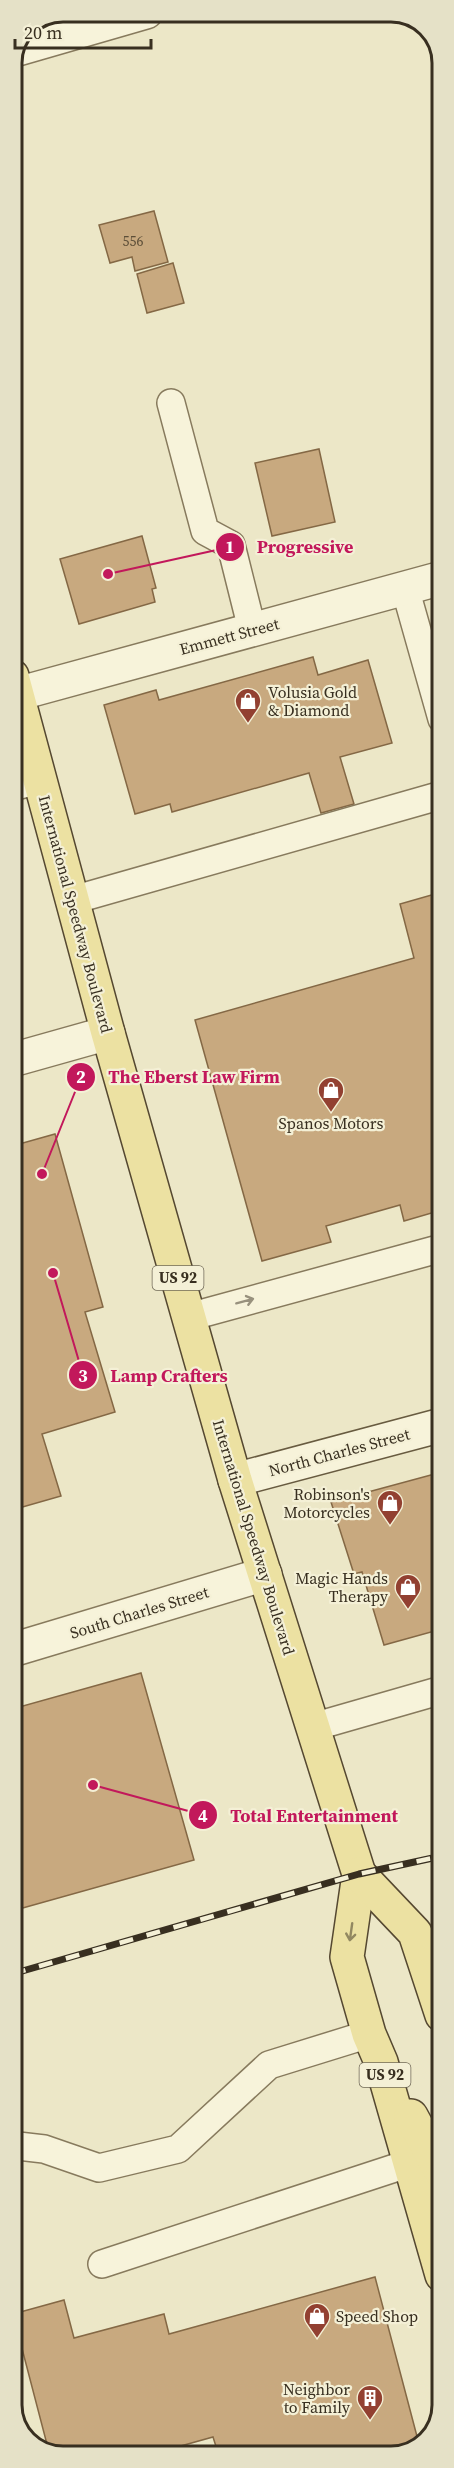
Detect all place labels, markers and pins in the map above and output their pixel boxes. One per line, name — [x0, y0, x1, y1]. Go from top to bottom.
callout: Progressive — [215, 529, 365, 565]
place label: Volusia Gold & Diamond — [268, 681, 357, 721]
shop icon: Volusia Gold & Diamond — [233, 686, 263, 724]
callout: The Eberst Law Firm — [66, 1059, 292, 1095]
shop icon: Spanos Motors — [316, 1075, 346, 1113]
place label: Spanos Motors — [279, 1112, 383, 1134]
callout: Lamp Crafters — [68, 1357, 240, 1393]
place label: Robinson's Motorcycles — [283, 1483, 370, 1523]
shop icon: Robinson's Motorcycles — [375, 1488, 405, 1526]
place label: Magic Hands Therapy — [295, 1567, 389, 1607]
shop icon: Magic Hands Therapy — [393, 1572, 423, 1610]
callout: Total Entertainment — [188, 1797, 409, 1833]
shop icon: Speed Shop — [302, 2301, 332, 2339]
place label: Speed Shop — [336, 2305, 418, 2327]
place label: Neighbor to Family — [283, 2378, 351, 2418]
building icon: Neighbor to Family — [355, 2383, 385, 2421]

